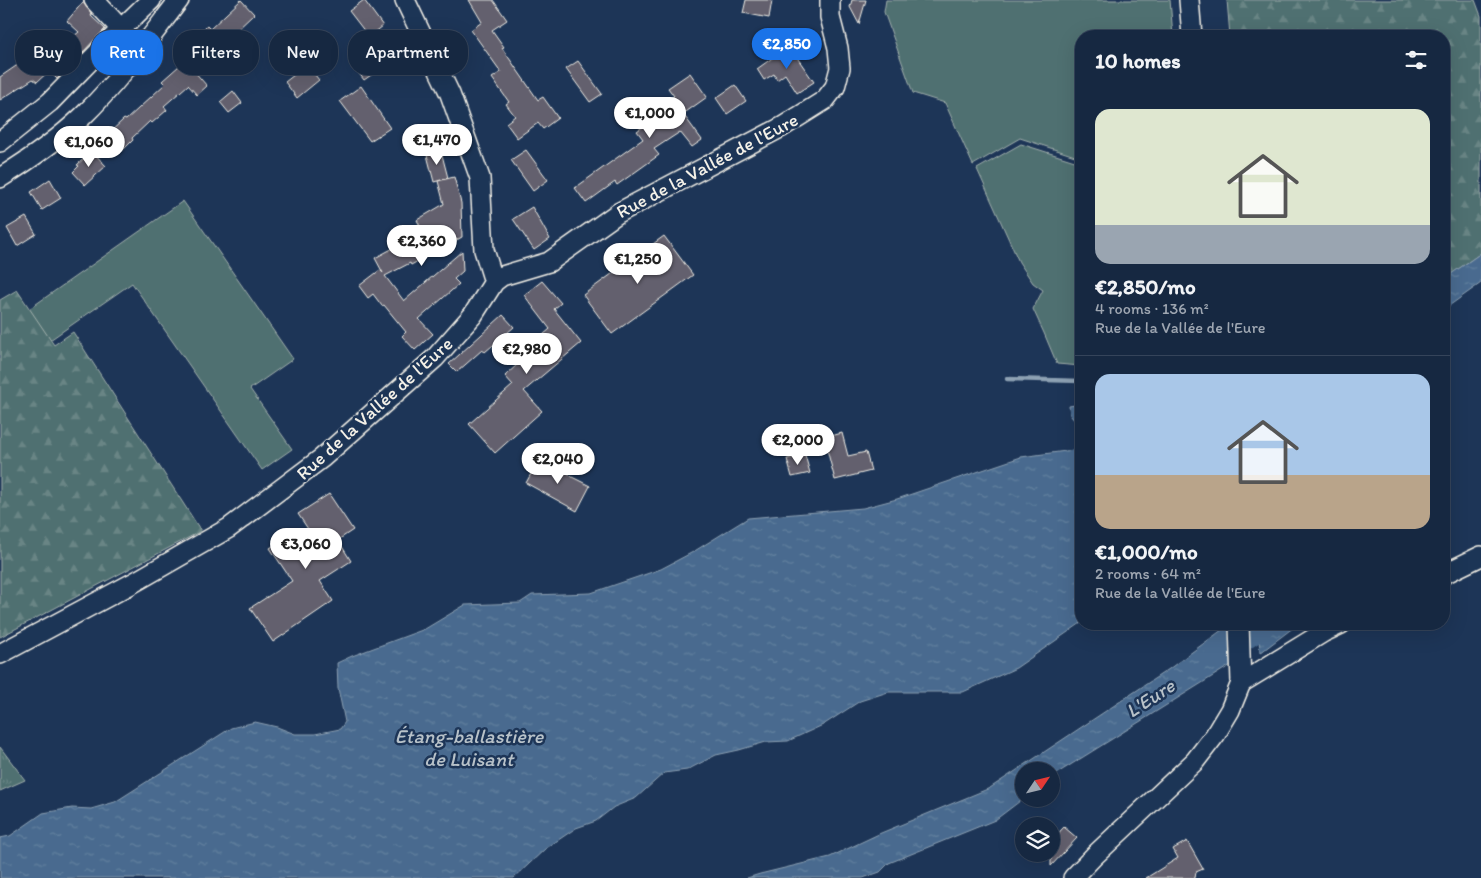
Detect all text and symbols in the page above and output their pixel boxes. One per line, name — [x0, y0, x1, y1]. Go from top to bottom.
pin: €2,850 — [746, 28, 828, 70]
chip: Buy — [15, 30, 81, 75]
chip: Rent — [91, 30, 163, 75]
chip: Filters — [173, 30, 259, 75]
chip: New — [269, 30, 338, 75]
chip: Apartment — [348, 30, 468, 75]
text: €2,850 — [763, 34, 811, 53]
icon: filters — [1402, 46, 1430, 74]
text: 10 homes — [1095, 48, 1181, 73]
pin: €1,000 — [609, 96, 691, 139]
text: €1,000 — [625, 103, 675, 122]
street label: Rue de la Vallée de l'Eure — [612, 108, 802, 223]
pin: €1,470 — [396, 124, 478, 166]
pin: €1,060 — [48, 126, 130, 168]
text: €1,470 — [413, 130, 461, 149]
text: €1,060 — [65, 132, 113, 151]
icon: home — [1218, 141, 1308, 231]
pin: €2,360 — [381, 224, 463, 267]
text: €2,360 — [398, 231, 446, 250]
pin: €1,250 — [597, 242, 679, 285]
text: €1,250 — [614, 249, 662, 268]
text: €2,850/mo — [1095, 274, 1196, 299]
text: 4 rooms · 136 m² — [1095, 299, 1209, 318]
text: Rue de la Vallée de l'Eure — [1095, 318, 1266, 337]
street label: Rue de la Vallée de l'Eure — [291, 332, 457, 485]
pin: €2,980 — [486, 332, 568, 375]
text: €2,980 — [503, 339, 551, 358]
icon: home — [1218, 407, 1308, 497]
pin: €2,000 — [757, 424, 839, 466]
text: €2,000 — [773, 430, 823, 449]
pin: €2,040 — [517, 442, 599, 485]
text: €2,040 — [533, 449, 583, 468]
pin: €3,060 — [265, 528, 347, 570]
text: €3,060 — [281, 534, 331, 553]
text: €1,000/mo — [1095, 539, 1198, 564]
text: 2 rooms · 64 m² — [1095, 564, 1201, 583]
text: Rue de la Vallée de l'Eure — [1095, 583, 1266, 602]
water label: L'Eure — [1121, 673, 1180, 723]
water label: Étang-ballastière de Luisant — [395, 724, 545, 771]
north arrow — [1015, 762, 1060, 808]
map controls — [1015, 762, 1060, 862]
button: layers — [1015, 817, 1060, 862]

